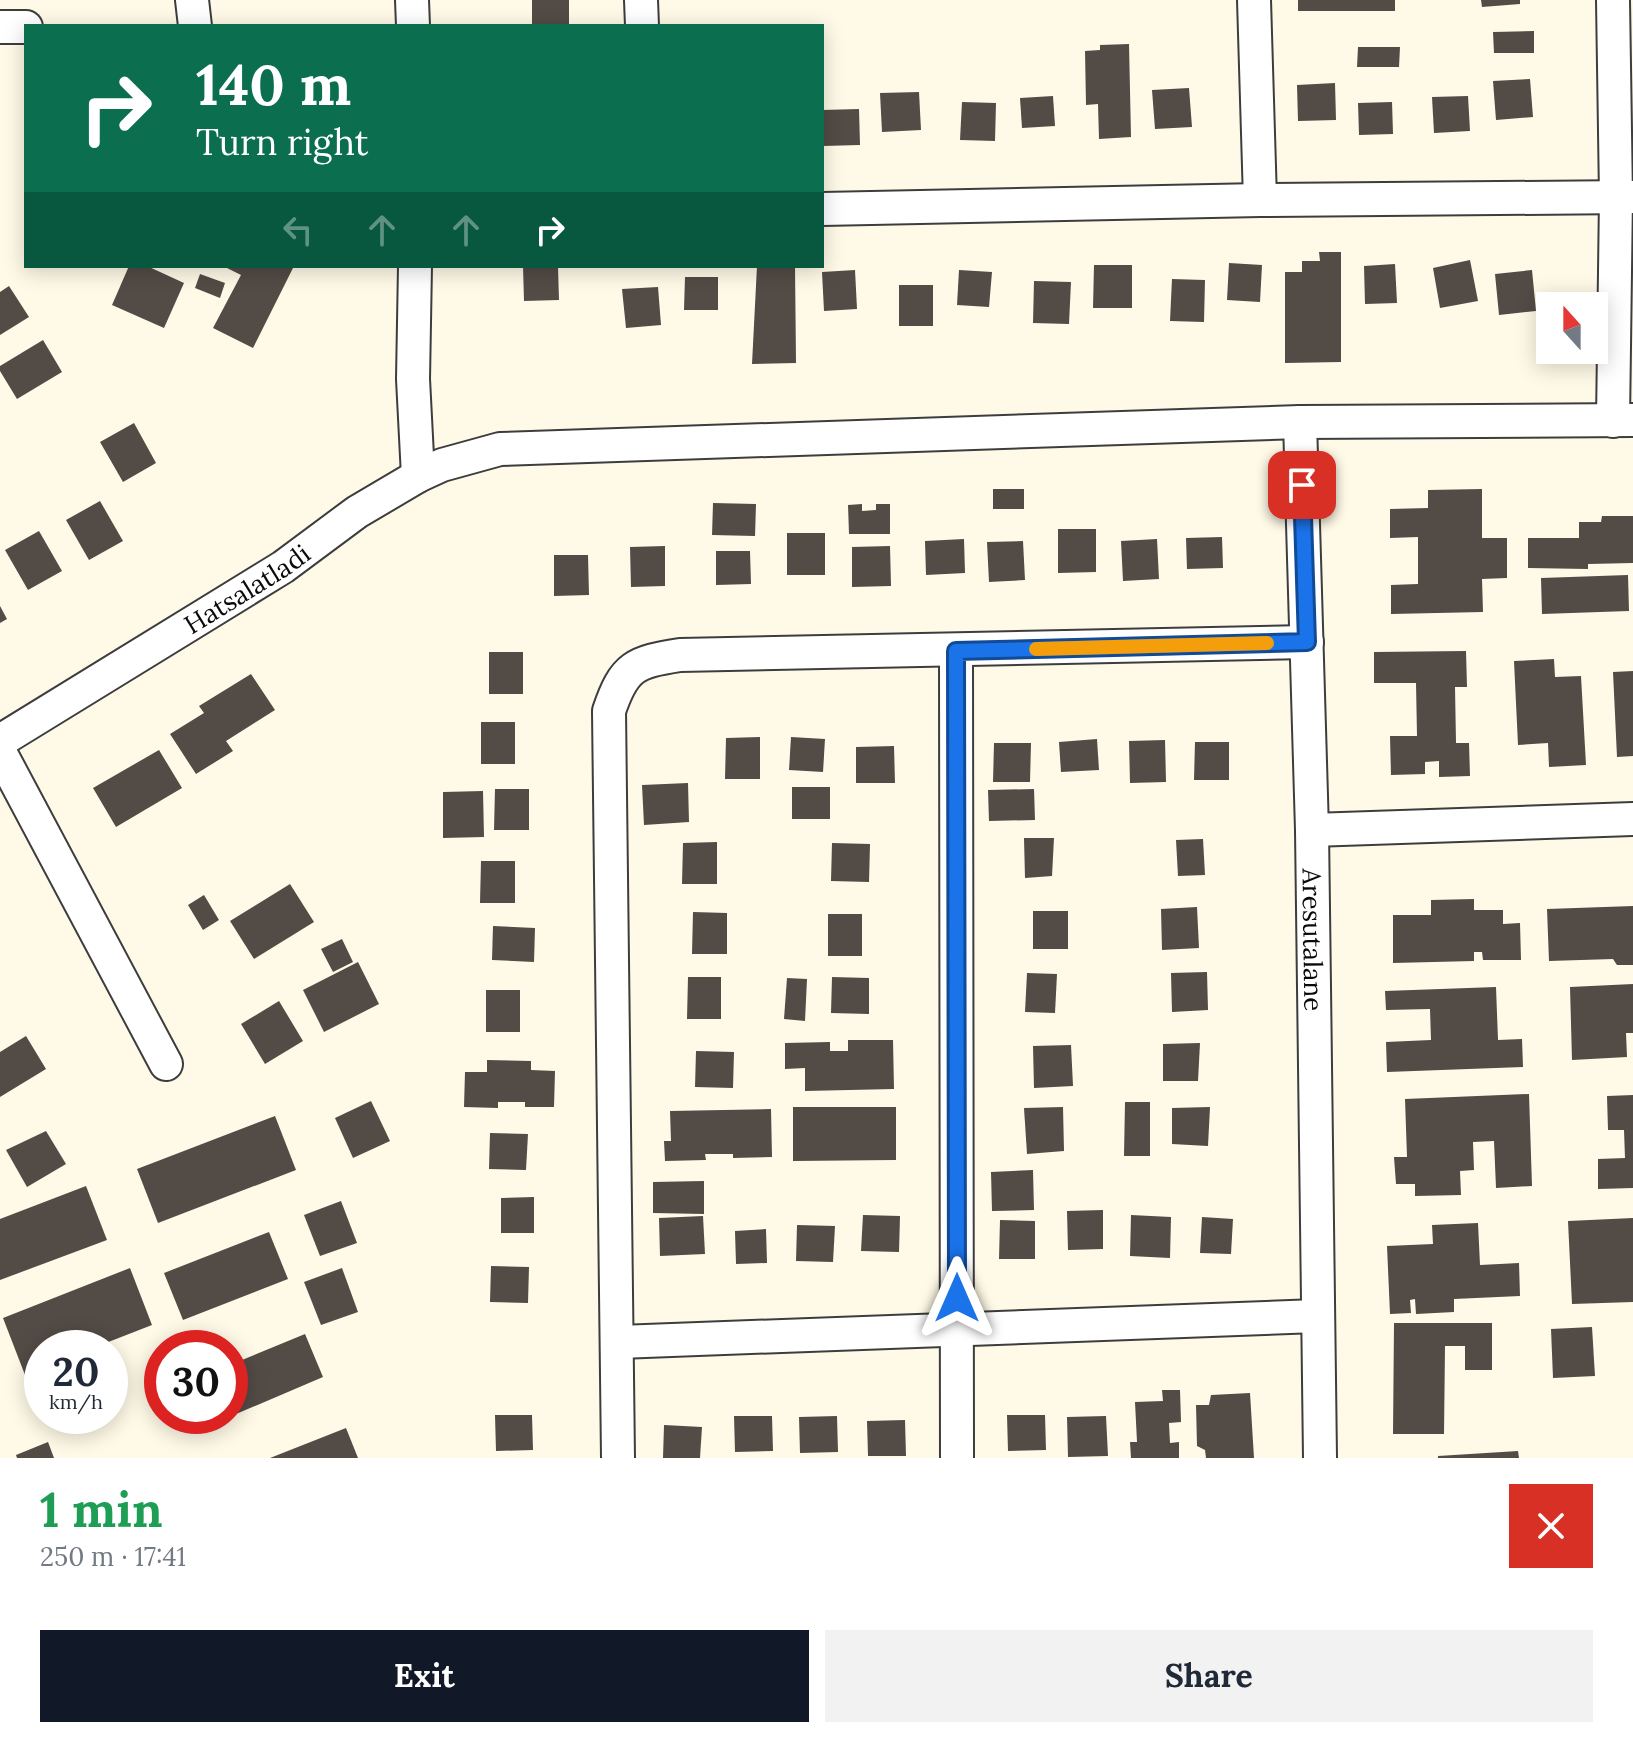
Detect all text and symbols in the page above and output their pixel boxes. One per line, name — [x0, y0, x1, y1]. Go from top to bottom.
text: 140 m — [196, 49, 351, 120]
icon: right — [64, 56, 168, 160]
text: Turn right — [196, 119, 369, 165]
icon: left — [276, 208, 320, 252]
icon: ahead — [360, 208, 404, 252]
icon: ahead — [444, 208, 488, 252]
icon: right — [528, 208, 572, 252]
north arrow — [1536, 292, 1608, 364]
map controls — [1536, 292, 1608, 364]
pin — [1268, 451, 1336, 519]
icon: arrive — [1280, 463, 1324, 507]
street label: Hatsalatladi — [178, 536, 316, 641]
street label: Aresutalane — [1296, 867, 1331, 1011]
position arrow — [915, 1256, 999, 1340]
speed limit sign: 30 — [144, 1330, 248, 1434]
text: 20 — [53, 1346, 99, 1397]
text: km/h — [49, 1389, 103, 1414]
text: 1 min — [40, 1479, 163, 1540]
button: close — [1509, 1484, 1593, 1568]
text: 250 m · 17:41 — [40, 1540, 186, 1573]
button: Exit — [40, 1630, 809, 1722]
button: Share — [825, 1630, 1593, 1722]

